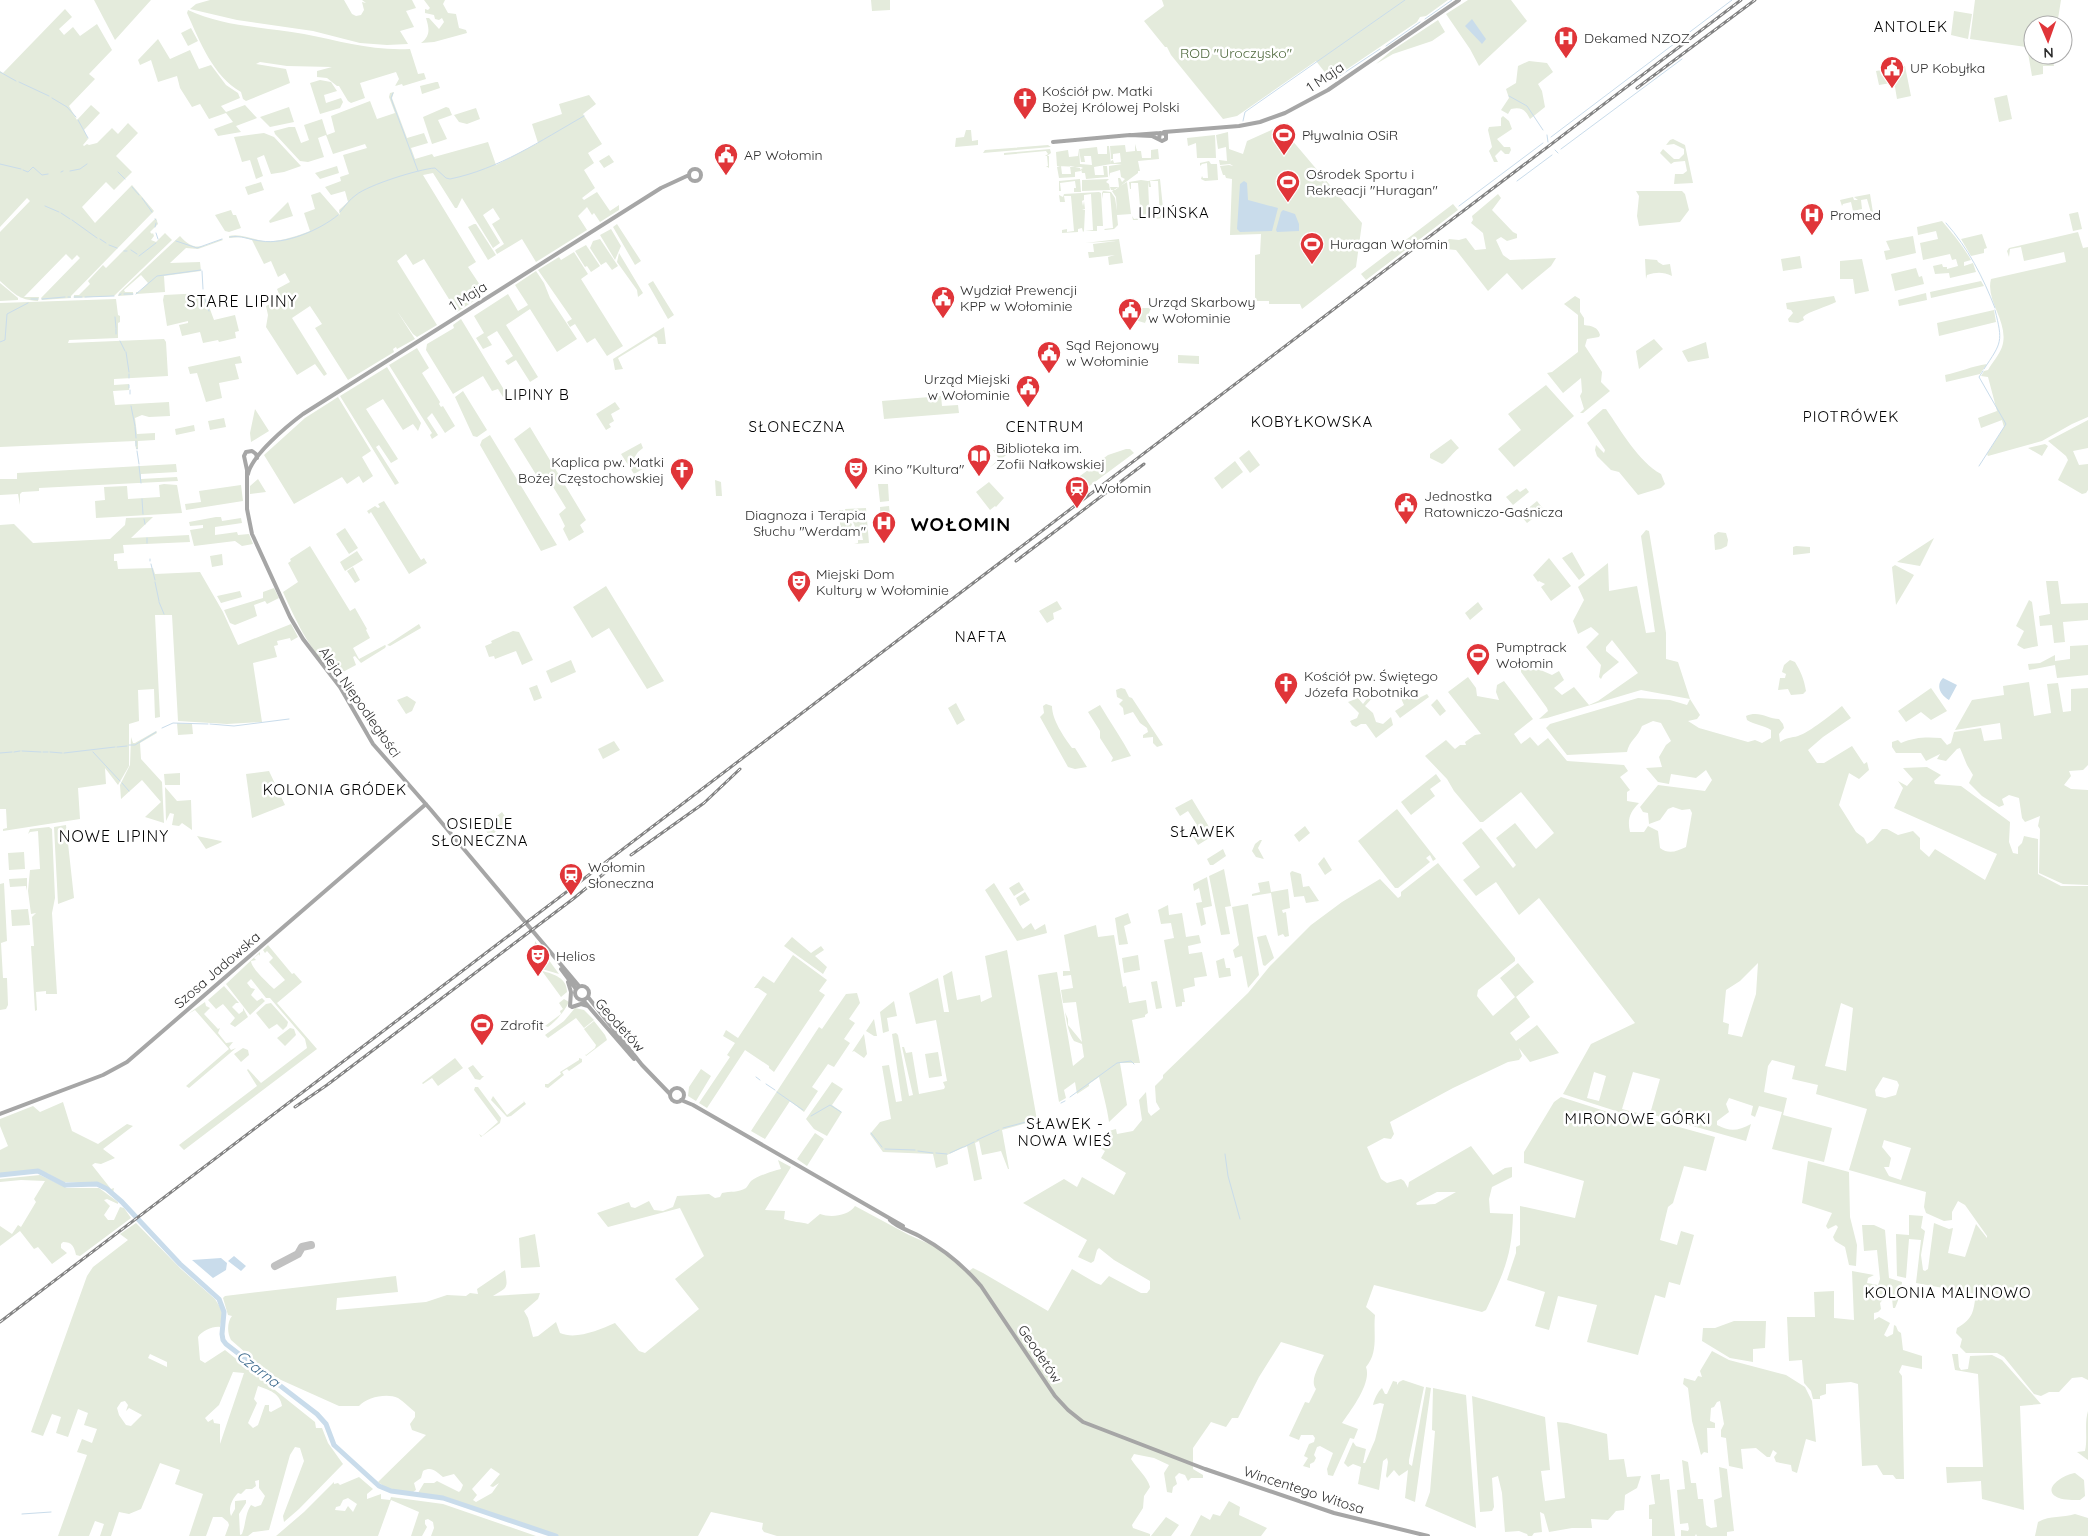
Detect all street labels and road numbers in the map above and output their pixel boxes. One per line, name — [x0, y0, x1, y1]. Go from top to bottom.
street label: 1 Maja — [1303, 58, 1347, 96]
street label: 1 Maja — [446, 277, 490, 315]
street label: Aleja Niepodległości — [315, 643, 405, 761]
street label: Szosa Jadowska — [170, 928, 264, 1012]
street label: Geodetów — [591, 994, 649, 1056]
street label: Geodetów — [1014, 1322, 1066, 1387]
street label: Wincentego Witosa — [1241, 1462, 1367, 1518]

